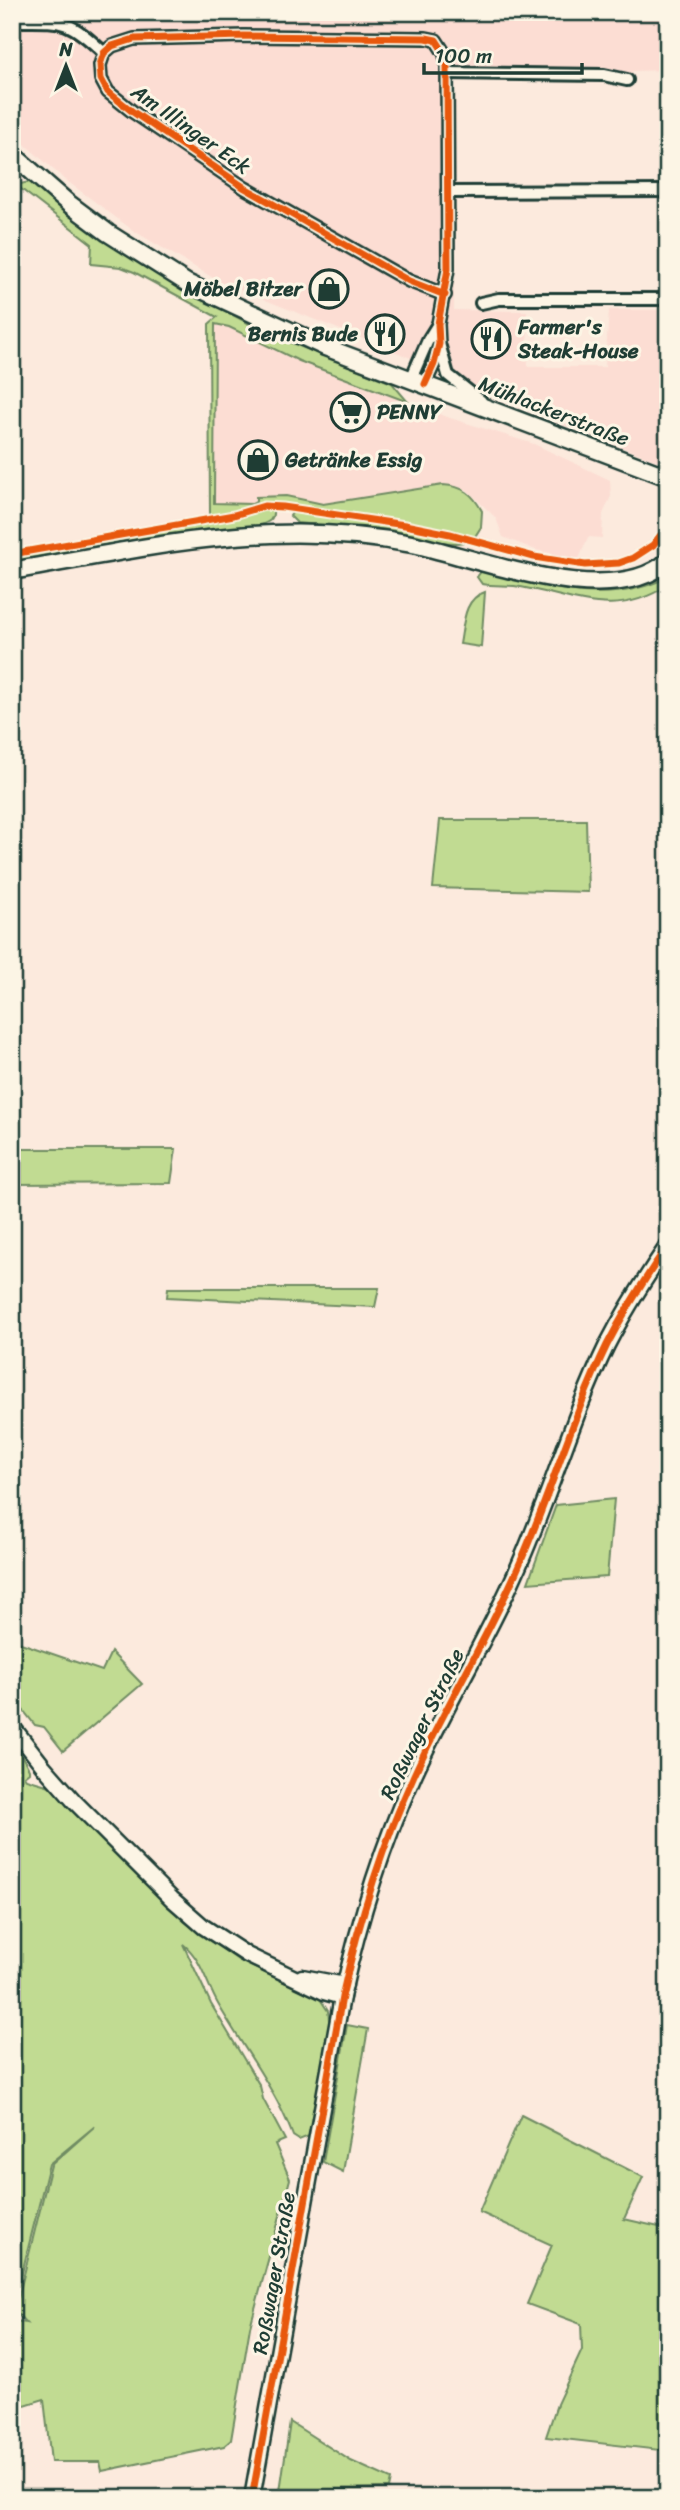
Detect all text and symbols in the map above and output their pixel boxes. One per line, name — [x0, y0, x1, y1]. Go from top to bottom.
north arrow — [32, 32, 102, 102]
scale bar — [424, 32, 582, 76]
text: N — [58, 33, 73, 66]
text: 100 m — [435, 37, 492, 75]
street label: Am Illinger Eck — [122, 73, 259, 185]
shop icon: Möbel Bitzer — [308, 268, 350, 310]
place label: Möbel Bitzer — [183, 270, 304, 308]
place label: Farmer's Steak-House — [517, 308, 639, 370]
restaurant icon: Bernis Bude — [364, 313, 406, 355]
place label: Bernis Bude — [248, 315, 358, 353]
restaurant icon: Farmer's Steak-House — [470, 318, 512, 360]
street label: Mühlackerstraße — [473, 365, 635, 457]
supermarket icon: PENNY — [329, 391, 371, 433]
place label: PENNY — [377, 393, 444, 431]
shop icon: Getränke Essig — [237, 439, 279, 481]
place label: Getränke Essig — [284, 441, 423, 479]
street label: Roßwager Straße — [369, 1642, 475, 1806]
street label: Roßwager Straße — [241, 2188, 307, 2357]

